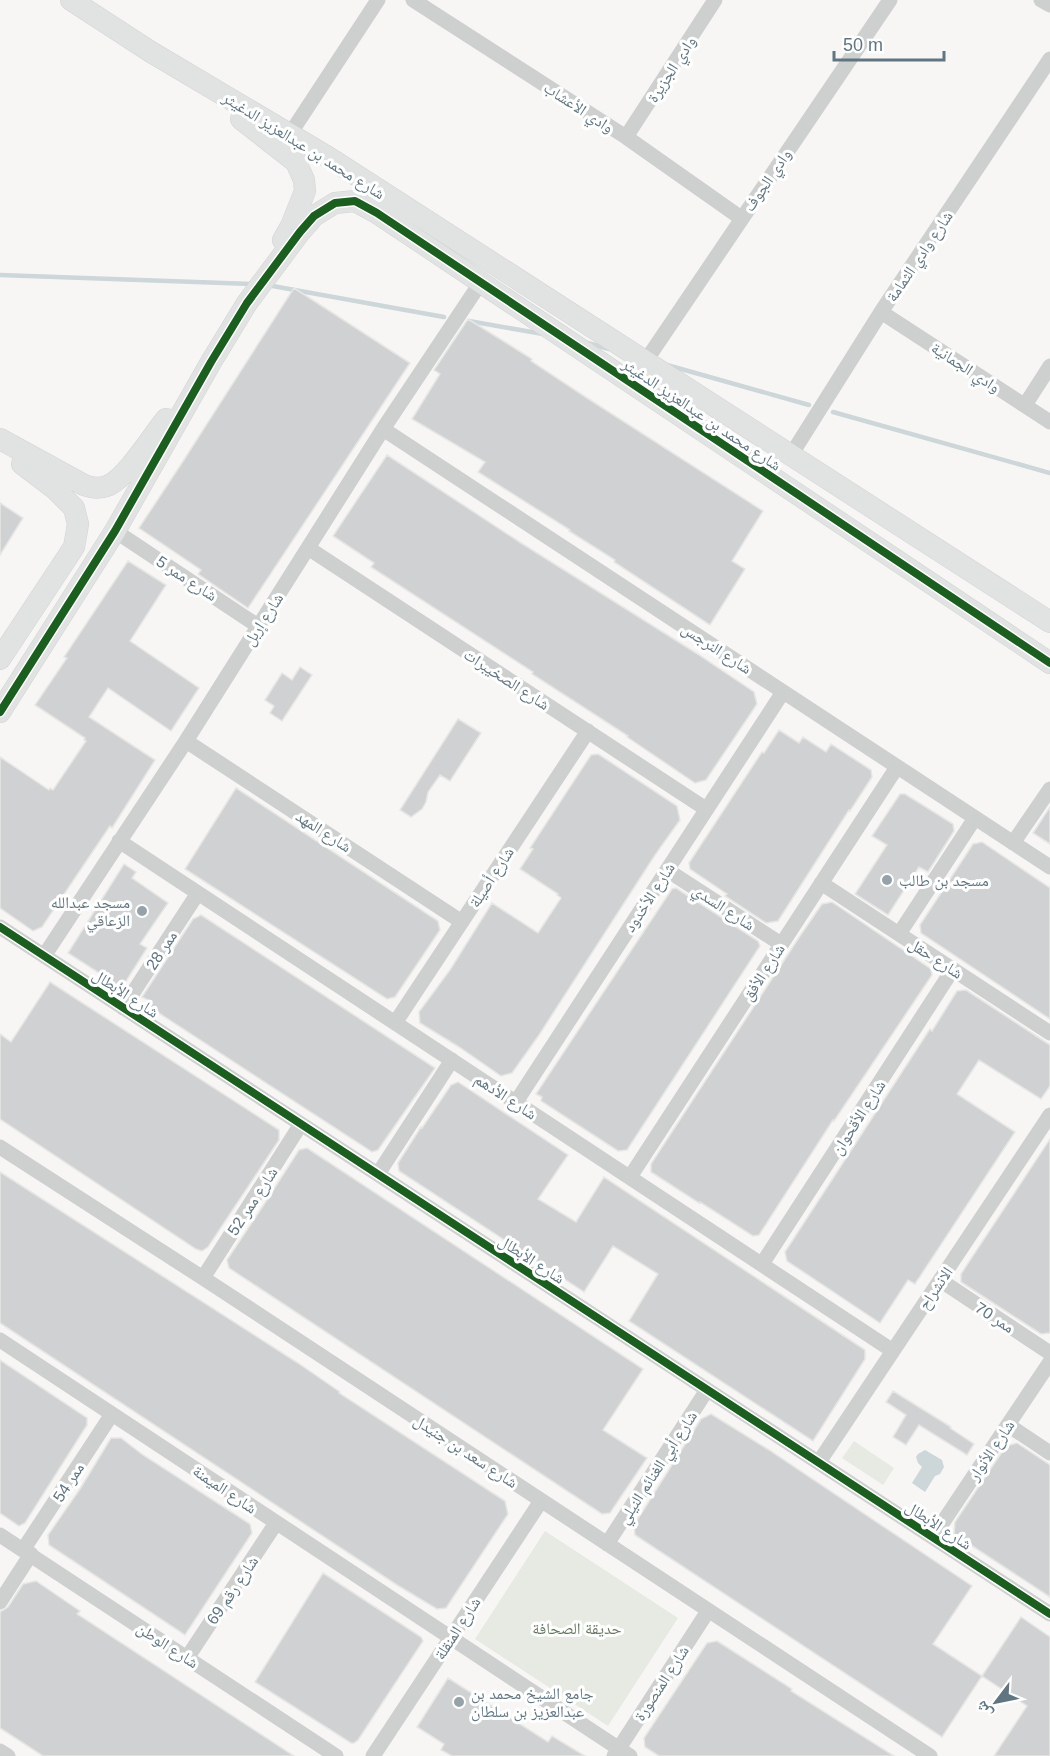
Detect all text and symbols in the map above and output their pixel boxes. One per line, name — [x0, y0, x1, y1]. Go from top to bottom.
scale bar — [834, 24, 944, 62]
street label: وادي الجزيرة — [644, 33, 702, 108]
text: 50 m — [843, 35, 883, 55]
street label: وادي الأعشاب — [539, 79, 617, 140]
street label: شارع محمد بن عبدالعزيز الدغيثر — [218, 88, 388, 204]
street label: وادي الجوف — [740, 146, 798, 217]
street label: شارع وادي الثمامة — [883, 208, 959, 307]
street label: وادي الجمانية — [926, 339, 1003, 399]
street label: شارع محمد بن عبدالعزيز الدغيثر — [617, 354, 784, 476]
street label: شارع ممر 5 — [152, 553, 220, 606]
street label: شارع إربل — [240, 590, 288, 650]
street label: شارع النرجس — [678, 620, 755, 679]
street label: شارع الصخيبرات — [460, 646, 553, 715]
street label: شارع المهد — [292, 807, 355, 857]
street label: شارع أصيلة — [465, 844, 519, 912]
street label: شارع الأخدود — [621, 860, 680, 936]
place label: مسجد بن طالب — [899, 872, 989, 891]
marker: مسجد بن طالب — [880, 873, 894, 887]
street label: شارع السدي — [687, 881, 758, 937]
place label: مسجد عبدالله الزعاقي — [51, 894, 130, 933]
marker: مسجد عبدالله الزعاقي — [135, 904, 149, 918]
street label: ممر 28 — [143, 928, 181, 973]
street label: شارع حقل — [905, 935, 966, 984]
street label: شارع الأفق — [739, 941, 790, 1005]
street label: شارع الأبطال — [89, 966, 162, 1023]
street label: شارع الأدهم — [471, 1070, 540, 1124]
street label: شارع الأقحوان — [828, 1077, 890, 1159]
street label: شارع ممر 52 — [224, 1164, 282, 1239]
street label: شارع الأبطال — [495, 1232, 568, 1289]
street label: الانشراح — [915, 1264, 957, 1314]
street label: ممر 70 — [972, 1299, 1017, 1337]
street label: شارع أبي الغنائم النيلي — [614, 1407, 704, 1529]
street label: شارع سعد بن جنيدل — [410, 1412, 521, 1493]
street label: شارع الأنوار — [965, 1417, 1019, 1486]
street label: ممر 54 — [50, 1460, 88, 1505]
street label: شارع الميمنة — [189, 1462, 260, 1519]
street label: شارع الأبطال — [902, 1498, 975, 1555]
street label: شارع رقم 69 — [203, 1553, 263, 1629]
street label: شارع المنقلة — [431, 1594, 485, 1664]
street label: شارع الوطن — [133, 1619, 201, 1673]
park label: حديقة الصحافة — [532, 1620, 622, 1637]
street label: شارع المنصورة — [631, 1643, 694, 1725]
north arrow — [966, 1672, 1026, 1732]
place label: جامع الشيخ محمد بن عبدالعزيز بن سلطان — [471, 1685, 594, 1722]
marker: جامع الشيخ محمد بن عبدالعزيز بن سلطان — [452, 1695, 466, 1709]
text: ش — [972, 1697, 996, 1721]

